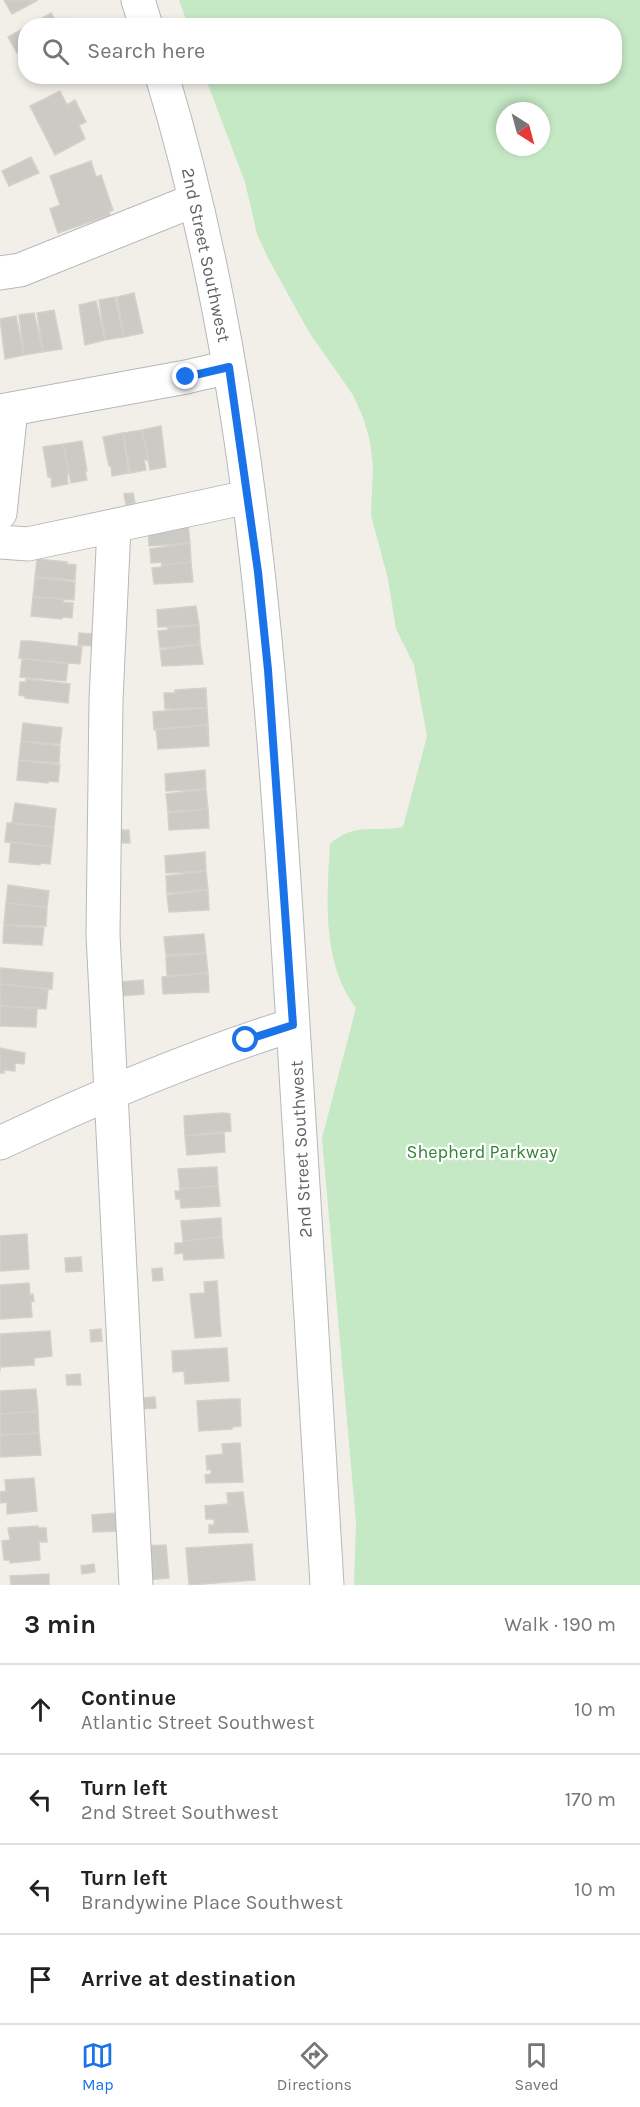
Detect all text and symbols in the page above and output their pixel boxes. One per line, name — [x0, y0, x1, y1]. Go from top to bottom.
search box — [18, 18, 622, 84]
icon: search — [39, 35, 72, 68]
text: Search here — [87, 38, 205, 64]
north arrow — [496, 102, 550, 156]
street label: 2nd Street Southwest — [177, 166, 235, 344]
route end — [172, 363, 198, 389]
route start — [232, 1026, 258, 1052]
street label: 2nd Street Southwest — [285, 1059, 317, 1238]
park label: Shepherd Parkway — [407, 1141, 558, 1163]
text: 3 min — [24, 1609, 96, 1640]
text: Walk · 190 m — [504, 1613, 616, 1636]
text: Continue — [81, 1685, 176, 1711]
icon: ahead — [24, 1693, 57, 1726]
text: 10 m — [574, 1698, 616, 1721]
text: Atlantic Street Southwest — [81, 1711, 314, 1734]
text: Turn left — [81, 1775, 168, 1801]
icon: left — [24, 1783, 57, 1816]
text: 170 m — [565, 1788, 616, 1811]
text: 2nd Street Southwest — [81, 1801, 278, 1824]
text: Turn left — [81, 1865, 168, 1891]
icon: left — [24, 1873, 57, 1906]
text: 10 m — [574, 1878, 616, 1901]
text: Brandywine Place Southwest — [81, 1891, 343, 1914]
icon: arrive — [24, 1963, 57, 1996]
text: Arrive at destination — [81, 1966, 296, 1992]
tab: Map — [81, 2039, 114, 2094]
tab: Directions — [277, 2039, 352, 2094]
tab: Saved — [515, 2039, 559, 2094]

